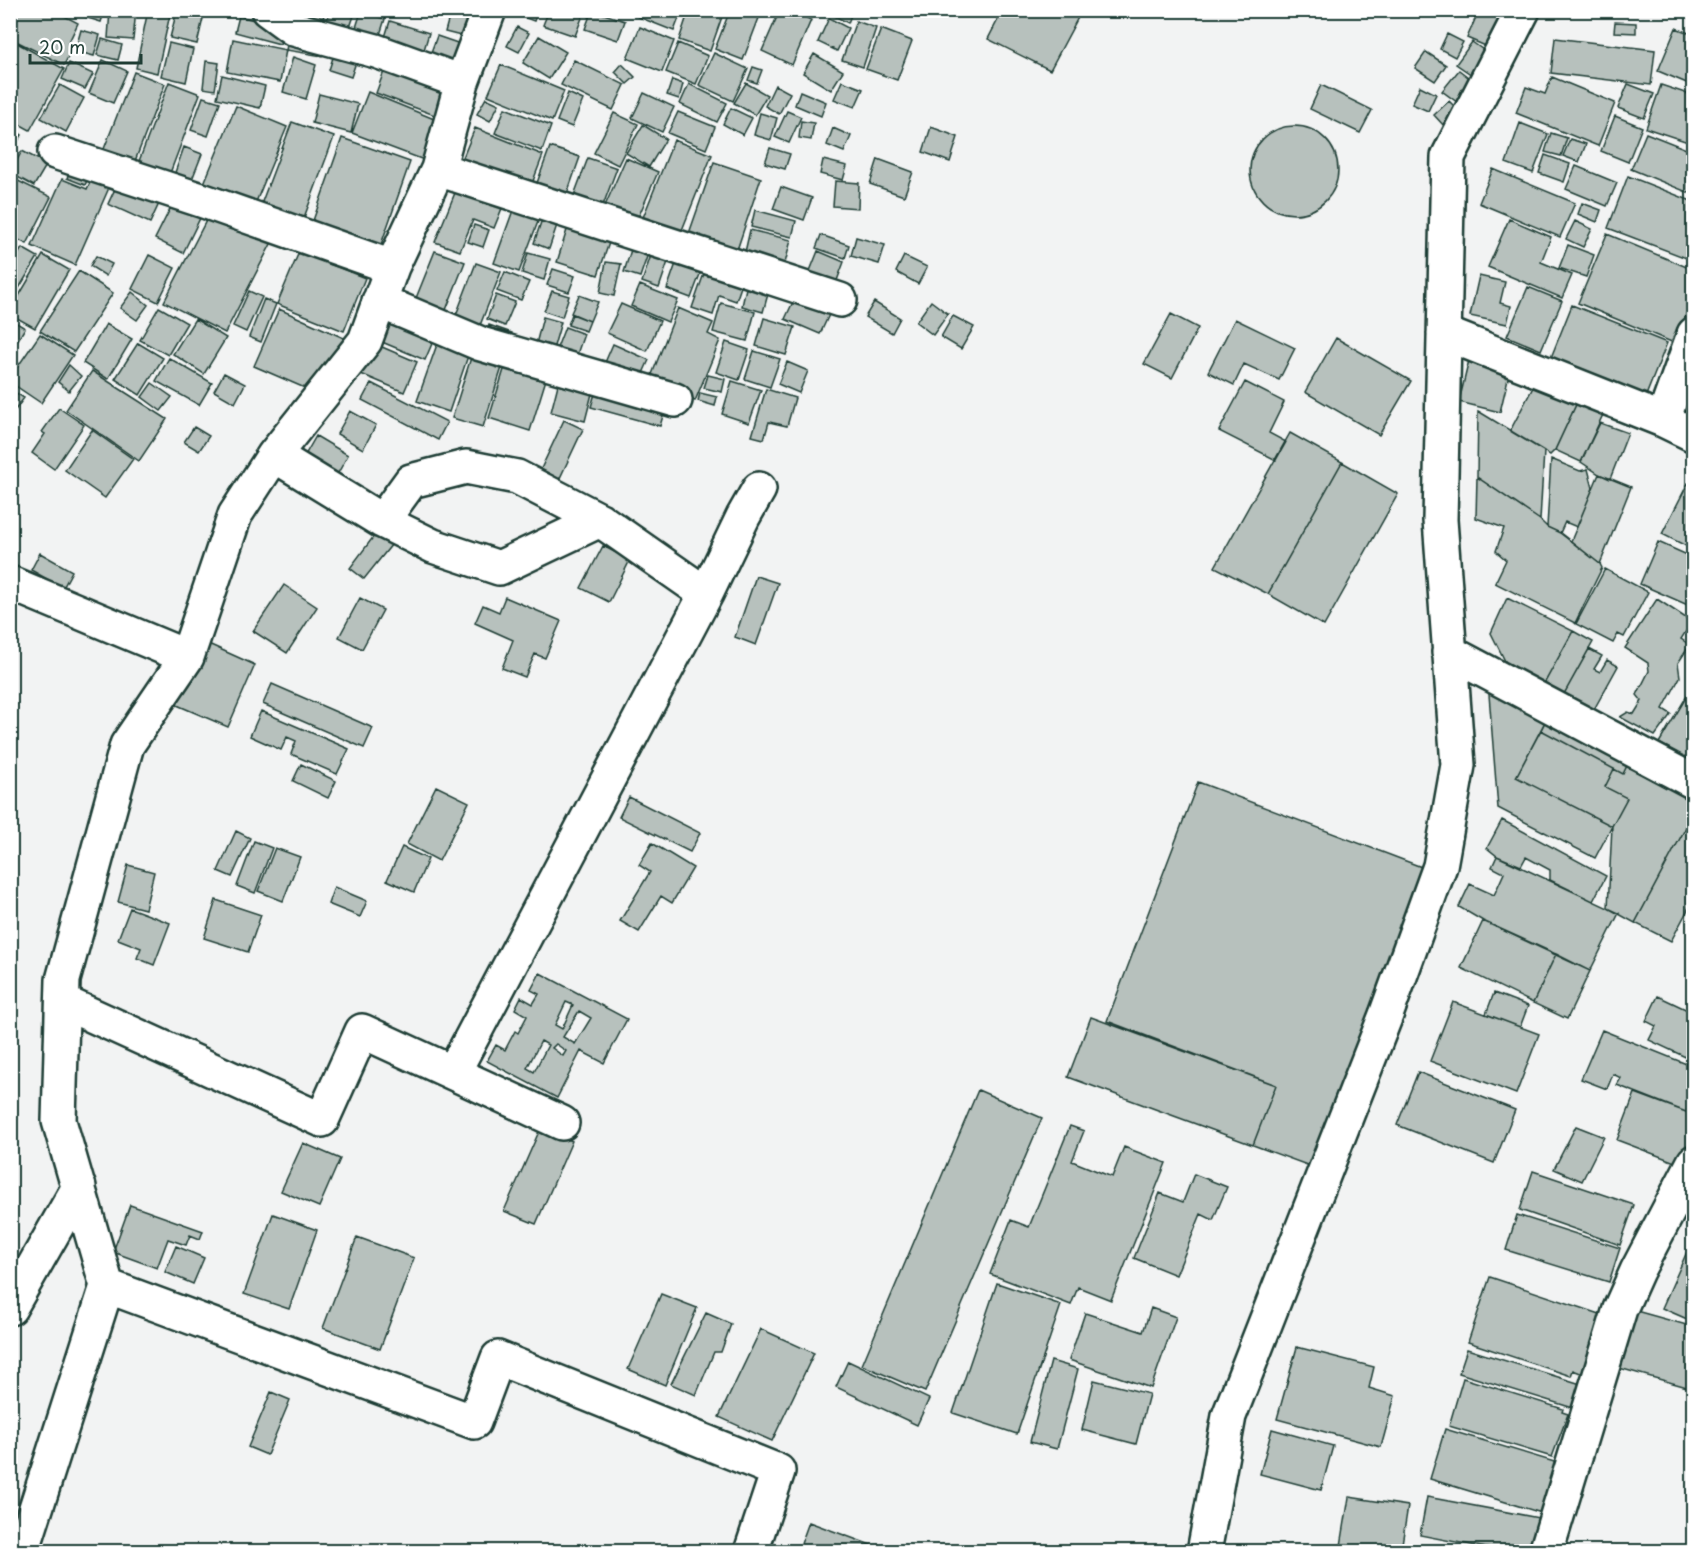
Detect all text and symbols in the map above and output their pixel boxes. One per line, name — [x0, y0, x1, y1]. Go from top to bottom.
scale bar — [30, 27, 141, 65]
text: 20 m — [39, 33, 85, 60]

